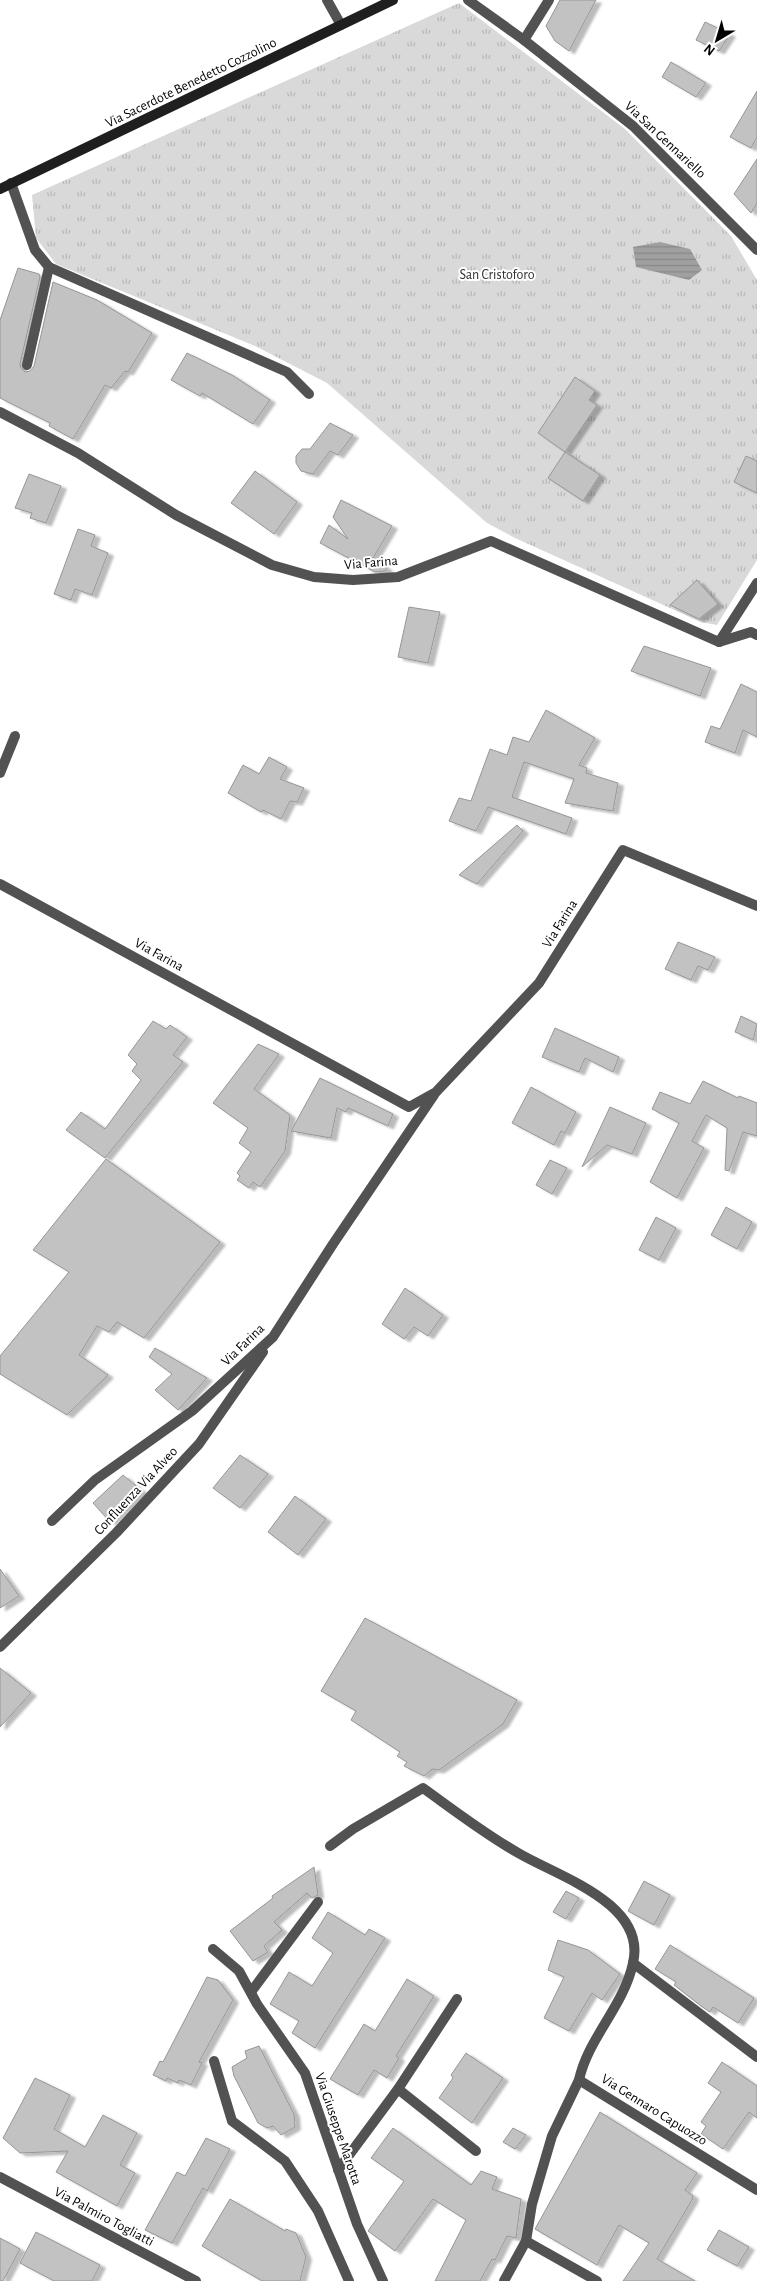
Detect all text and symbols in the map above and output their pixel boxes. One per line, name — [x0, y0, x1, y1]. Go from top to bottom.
north arrow — [692, 15, 742, 65]
street label: Via Sacerdote Benedetto Cozzolino — [103, 35, 279, 131]
text: N — [701, 41, 718, 58]
street label: Via San Gennariello — [622, 99, 708, 181]
park label: San Cristoforo — [459, 268, 535, 282]
street label: Via Farina — [344, 554, 399, 572]
street label: Via Farina — [540, 897, 580, 950]
street label: Via Farina — [132, 936, 186, 974]
street label: Via Farina — [219, 1321, 268, 1369]
street label: Confluenza Via Alveo — [92, 1444, 180, 1538]
street label: Via Giuseppe Marotta — [312, 2071, 364, 2187]
street label: Via Gennaro Capuozzo — [599, 2072, 709, 2148]
street label: Via Palmiro Togliatti — [52, 2185, 156, 2249]

